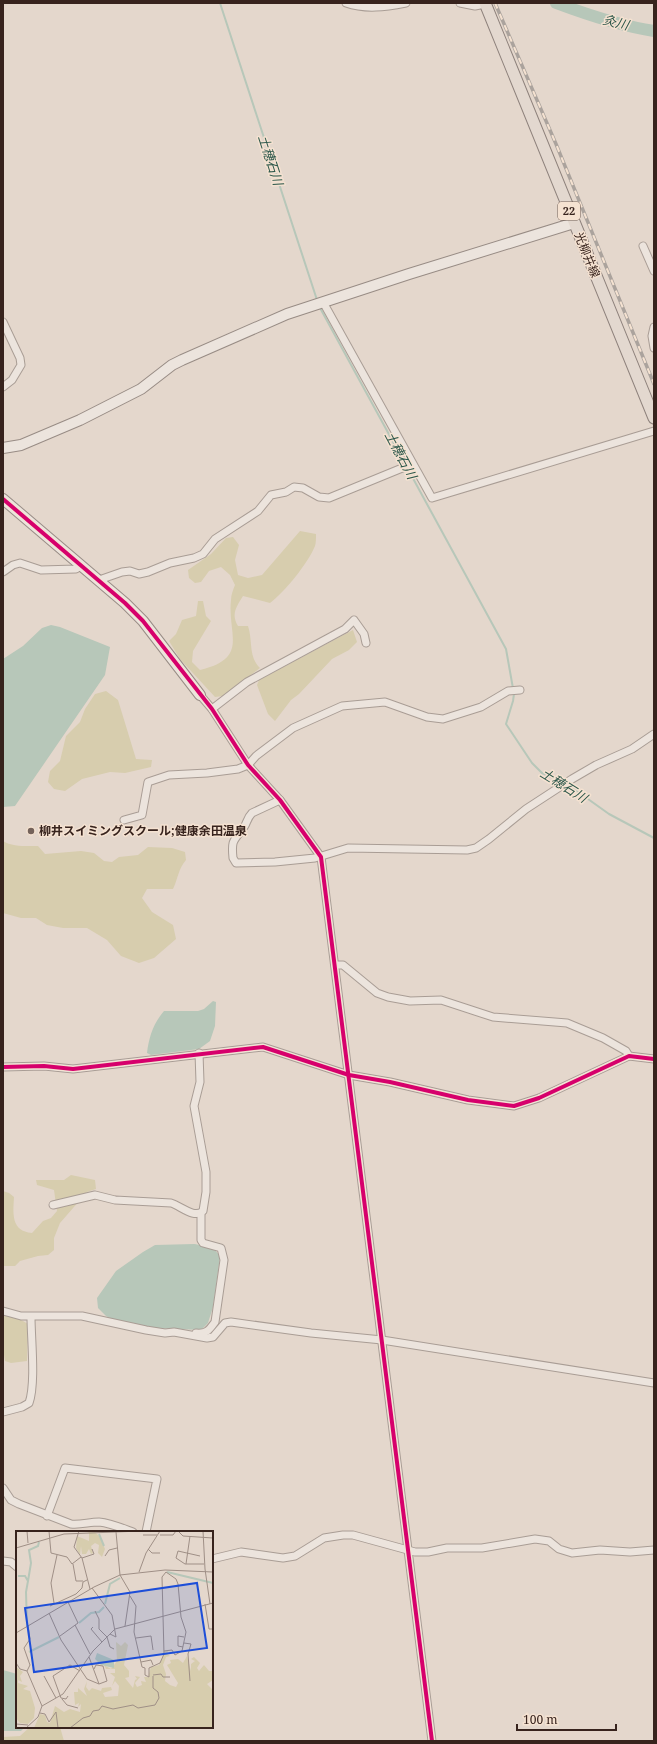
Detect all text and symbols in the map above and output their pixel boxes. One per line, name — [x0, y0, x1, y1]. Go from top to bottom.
water label: 灸川 — [601, 10, 633, 34]
water label: 土穂石川 — [254, 132, 288, 189]
road number: 22 — [558, 202, 580, 220]
street label: 光柳井線 — [571, 229, 604, 280]
water label: 土穂石川 — [381, 428, 422, 484]
water label: 土穂石川 — [537, 764, 593, 807]
place label: 柳井スイミングスクール;健康余田温泉 — [39, 822, 247, 839]
marker: 柳井スイミングスクール;健康余田温泉 — [26, 826, 36, 836]
inset map — [16, 1531, 213, 1728]
scale bar — [517, 1706, 616, 1732]
text: 100 m — [523, 1711, 558, 1728]

